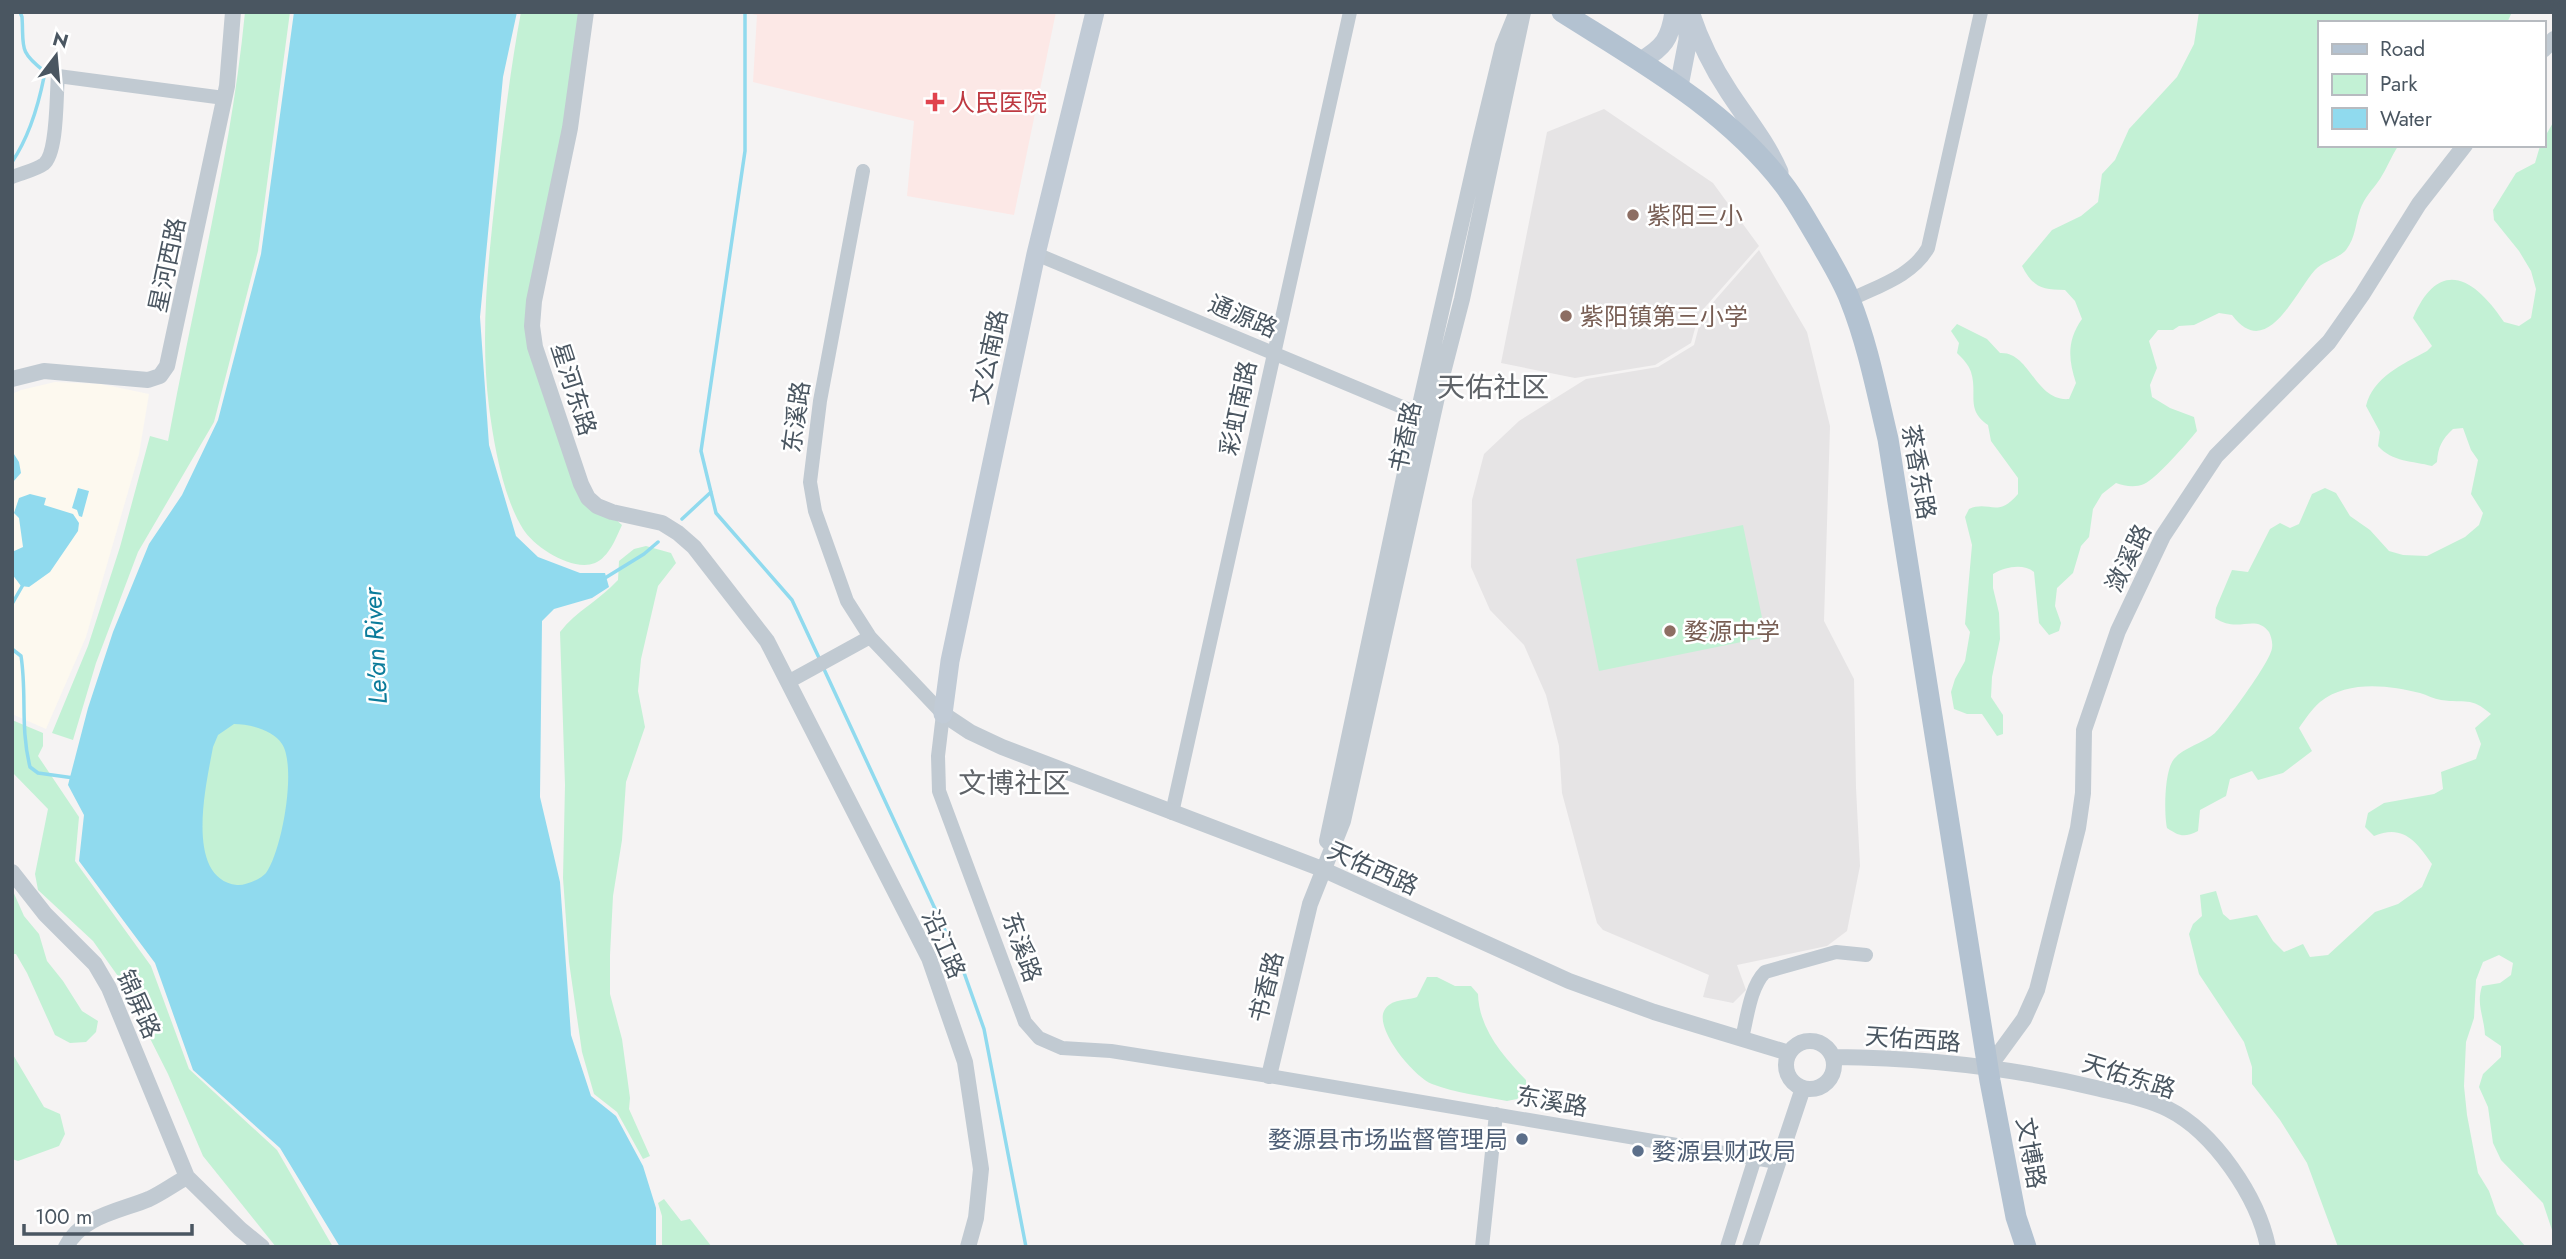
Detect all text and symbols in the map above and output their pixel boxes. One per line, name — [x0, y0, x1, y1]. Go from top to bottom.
north arrow — [21, 21, 91, 91]
legend — [2318, 21, 2545, 147]
text: N — [50, 25, 72, 55]
text: Road — [2380, 34, 2425, 64]
text: Park — [2380, 69, 2418, 99]
place label: 人民医院 — [951, 85, 1047, 120]
marker: 人民医院 — [925, 92, 945, 112]
text: Water — [2380, 104, 2433, 134]
place label: 紫阳三小 — [1647, 198, 1743, 233]
marker: 紫阳三小 — [1625, 207, 1641, 223]
street label: 星河西路 — [140, 214, 194, 316]
street label: 通源路 — [1203, 286, 1283, 346]
place label: 紫阳镇第三小学 — [1580, 299, 1748, 334]
street label: 文公南路 — [962, 306, 1016, 408]
marker: 紫阳镇第三小学 — [1558, 308, 1574, 324]
street label: 星河东路 — [543, 338, 605, 440]
street label: 彩虹南路 — [1211, 357, 1265, 459]
district label: 天佑社区 — [1437, 367, 1549, 408]
street label: 东溪路 — [774, 379, 818, 455]
street label: 书香路 — [1380, 398, 1430, 476]
street label: 茶香东路 — [1893, 422, 1945, 522]
street label: 潋溪路 — [2096, 518, 2160, 598]
water label: Le'an River — [353, 585, 397, 705]
place label: 婺源中学 — [1684, 614, 1780, 649]
marker: 婺源中学 — [1662, 623, 1678, 639]
district label: 文博社区 — [958, 763, 1070, 804]
street label: 天佑西路 — [1322, 832, 1424, 904]
street label: 沿江路 — [913, 904, 975, 984]
street label: 东溪路 — [993, 907, 1051, 987]
street label: 书香路 — [1240, 948, 1292, 1026]
street label: 锦屏路 — [108, 964, 170, 1044]
street label: 天佑西路 — [1864, 1018, 1962, 1060]
street label: 天佑东路 — [2078, 1045, 2180, 1107]
street label: 东溪路 — [1514, 1078, 1590, 1124]
street label: 文博路 — [2008, 1115, 2054, 1191]
place label: 婺源县市场监督管理局 — [1268, 1122, 1508, 1157]
marker: 婺源县市场监督管理局 — [1514, 1131, 1530, 1147]
place label: 婺源县财政局 — [1652, 1134, 1796, 1169]
marker: 婺源县财政局 — [1630, 1143, 1646, 1159]
scale bar — [24, 1192, 192, 1236]
text: 100 m — [35, 1202, 92, 1232]

